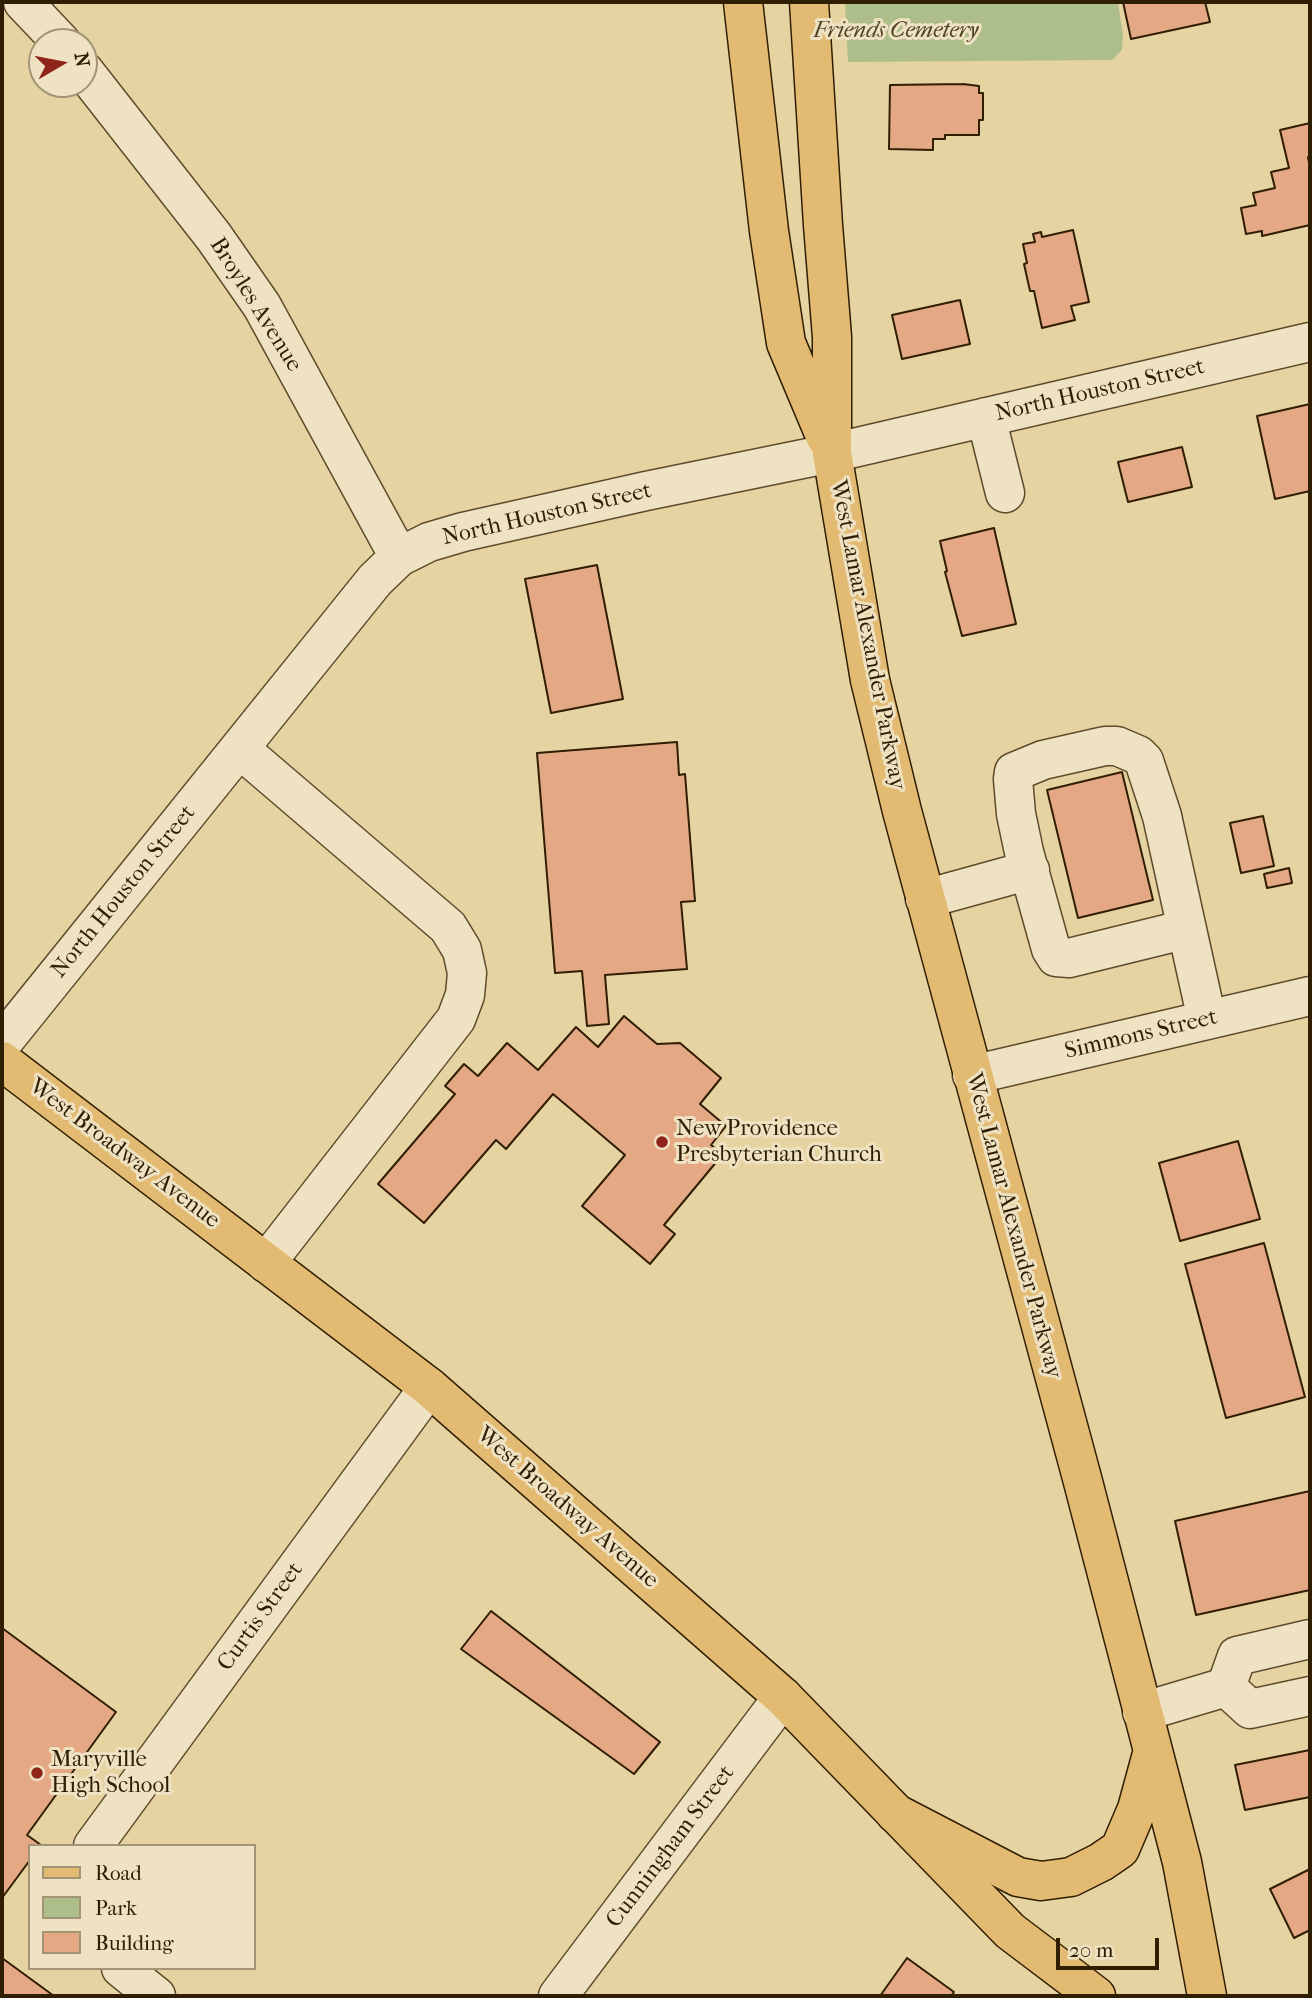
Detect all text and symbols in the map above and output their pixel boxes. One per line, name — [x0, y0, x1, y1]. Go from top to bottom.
park label: Friends Cemetery — [814, 17, 978, 45]
north arrow — [28, 28, 98, 98]
text: N — [70, 51, 94, 69]
street label: Broyles Avenue — [203, 233, 307, 377]
street label: North Houston Street — [993, 353, 1207, 429]
street label: North Houston Street — [440, 477, 654, 553]
street label: West Lamar Alexander Parkway — [823, 478, 911, 792]
street label: North Houston Street — [46, 800, 202, 984]
street label: Simmons Street — [1062, 1004, 1220, 1066]
street label: West Lamar Alexander Parkway — [959, 1070, 1067, 1382]
street label: West Broadway Avenue — [23, 1073, 225, 1235]
place label: New Providence Presbyterian Church — [676, 1115, 882, 1169]
marker: New Providence Presbyterian Church — [654, 1134, 670, 1150]
street label: West Broadway Avenue — [470, 1422, 664, 1594]
street label: Curtis Street — [212, 1557, 310, 1677]
place label: Maryville High School — [51, 1746, 170, 1800]
street label: Cunningham Street — [601, 1760, 741, 1934]
marker: Maryville High School — [29, 1765, 45, 1781]
legend — [28, 1844, 256, 1970]
text: Road — [95, 1861, 142, 1885]
text: Park — [95, 1896, 137, 1920]
scale bar — [1060, 1924, 1163, 1968]
text: Building — [95, 1931, 173, 1955]
text: 20 m — [1069, 1938, 1113, 1962]

